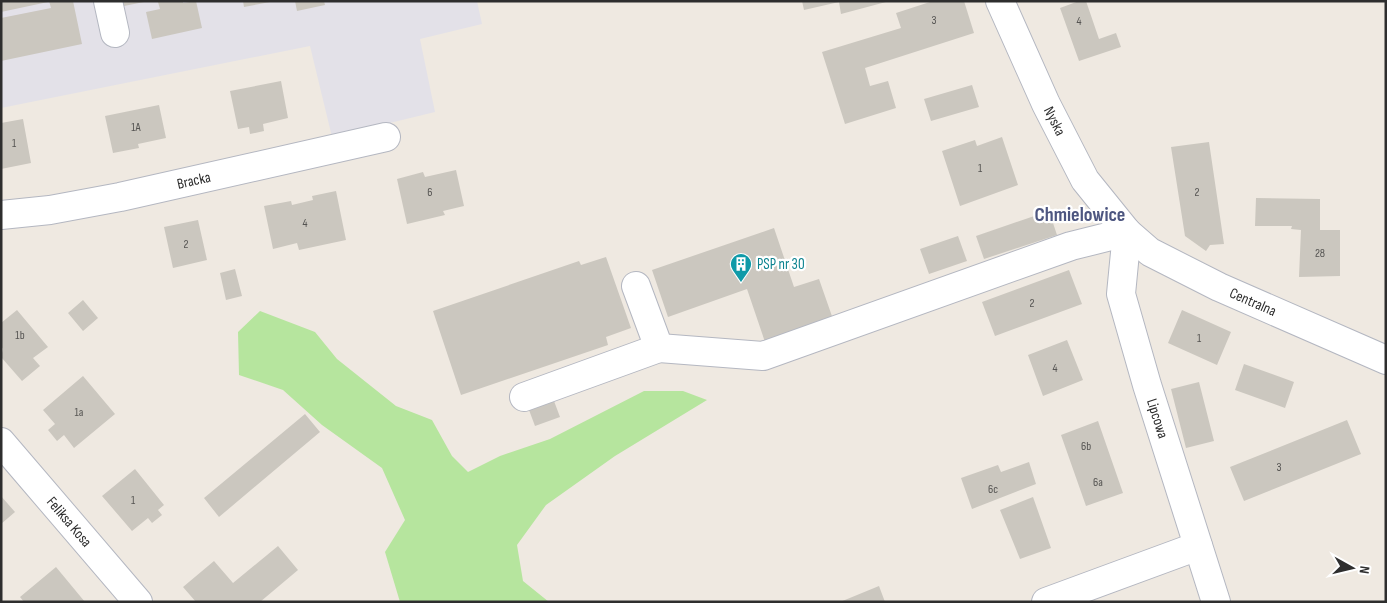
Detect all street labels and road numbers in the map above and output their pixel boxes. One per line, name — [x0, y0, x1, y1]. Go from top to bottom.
street label: Nyska — [1039, 103, 1070, 139]
street label: Bracka — [175, 167, 213, 193]
street label: Centralna — [1227, 283, 1279, 320]
street label: Lipcowa — [1142, 396, 1173, 441]
street label: Feliksa Kosa — [42, 493, 96, 551]

